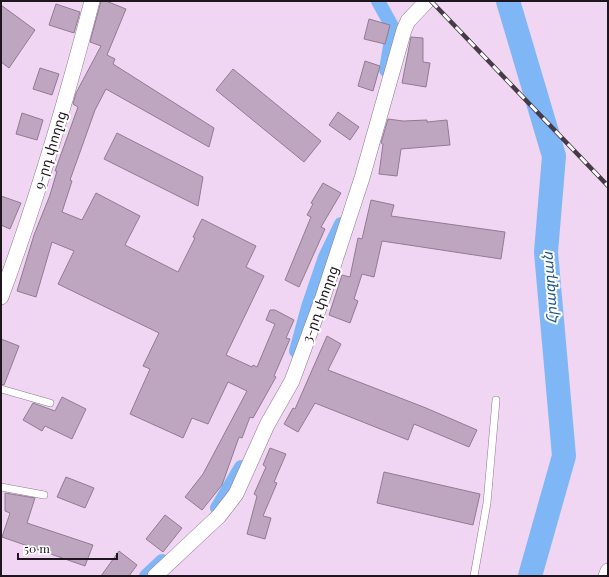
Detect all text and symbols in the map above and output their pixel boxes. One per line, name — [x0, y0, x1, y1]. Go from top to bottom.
street label: 9-րդ փողոց — [29, 108, 70, 191]
water label: Հրազդան — [536, 251, 561, 325]
street label: 3-րդ փողոց — [297, 263, 342, 345]
scale bar — [18, 535, 117, 561]
text: 50 m — [24, 540, 50, 556]

